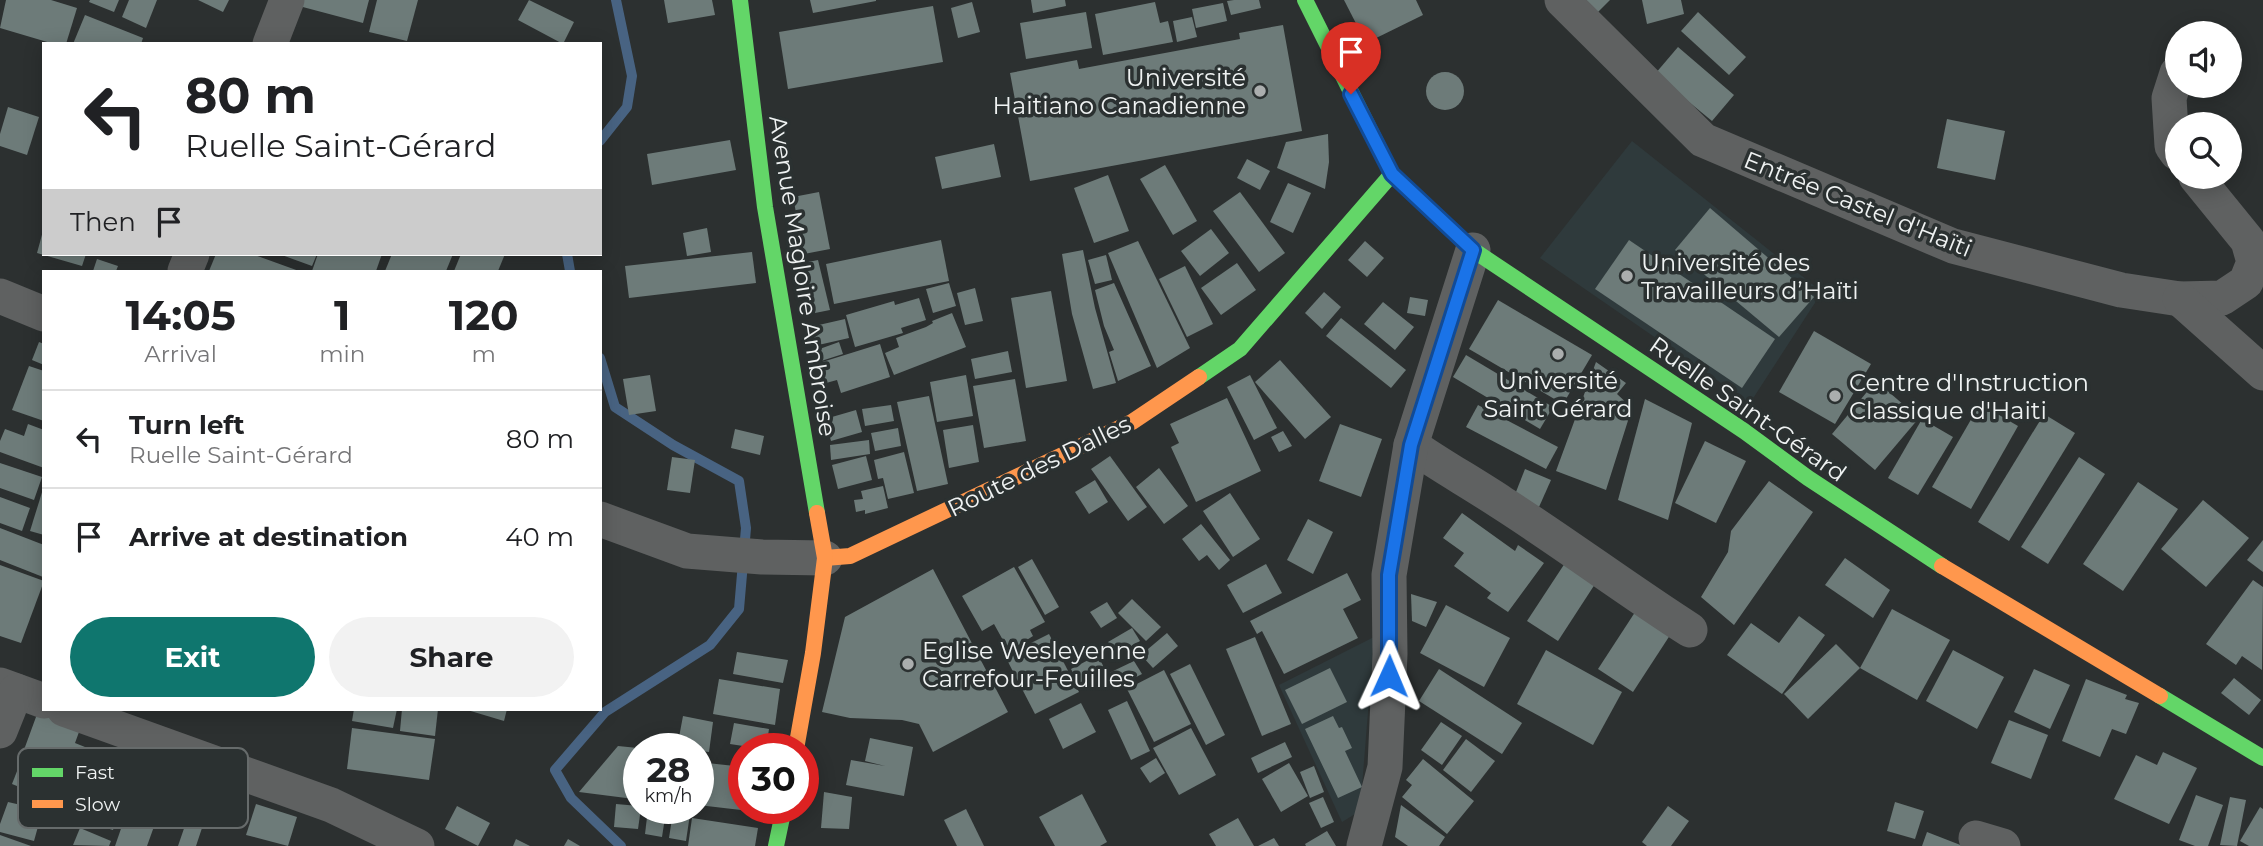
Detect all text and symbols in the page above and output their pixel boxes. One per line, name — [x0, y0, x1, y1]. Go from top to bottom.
map controls — [2165, 21, 2242, 189]
button: sound — [2165, 21, 2242, 98]
pin — [1321, 22, 1381, 94]
icon: arrive — [1332, 33, 1370, 71]
place label: Université Haitiano Canadienne — [993, 63, 1246, 120]
text: 80 m — [185, 66, 316, 125]
icon: left — [70, 70, 161, 161]
marker: Université Haitiano Canadienne — [1252, 83, 1268, 99]
button: search — [2165, 112, 2242, 189]
street label: Avenue Magloire Ambroise — [763, 114, 843, 438]
text: Ruelle Saint-Gérard — [185, 126, 496, 165]
street label: Entrée Castel d'Haïti — [1740, 145, 1976, 263]
icon: arrive — [150, 203, 188, 241]
text: Then — [70, 206, 136, 238]
place label: Université des Travailleurs d’Haïti — [1641, 248, 1859, 305]
marker: Université des Travailleurs d’Haïti — [1619, 268, 1635, 284]
text: 14:05 — [125, 289, 236, 341]
text: 1 — [334, 289, 350, 341]
text: 120 — [449, 289, 519, 341]
street label: Ruelle Saint-Gérard — [1644, 330, 1852, 488]
text: Arrival — [144, 340, 217, 368]
text: min — [319, 340, 365, 368]
text: m — [471, 340, 496, 368]
marker: Université Saint Gérard — [1550, 346, 1566, 362]
place label: Université Saint Gérard — [1483, 366, 1633, 423]
place label: Centre d'Instruction Classique d'Haiti — [1849, 368, 2089, 425]
marker: Centre d'Instruction Classique d'Haiti — [1827, 388, 1843, 404]
text: Turn left — [129, 409, 245, 441]
street label: Route des Dalles — [943, 409, 1135, 523]
icon: left — [70, 420, 108, 458]
text: 80 m — [506, 423, 574, 455]
text: Ruelle Saint-Gérard — [129, 441, 353, 469]
icon: arrive — [70, 518, 108, 556]
text: Arrive at destination — [129, 521, 408, 553]
text: 40 m — [505, 521, 574, 553]
button: Exit — [70, 617, 315, 697]
button: Share — [329, 617, 574, 697]
place label: Eglise Wesleyenne Carrefour-Feuilles — [922, 636, 1146, 693]
position arrow — [1352, 639, 1426, 713]
marker: Eglise Wesleyenne Carrefour-Feuilles — [900, 656, 916, 672]
speed limit sign: 30 — [728, 733, 819, 824]
legend — [18, 748, 248, 828]
text: 28 — [647, 748, 690, 791]
text: Fast — [75, 761, 115, 784]
text: km/h — [644, 785, 693, 807]
text: Slow — [75, 793, 120, 816]

